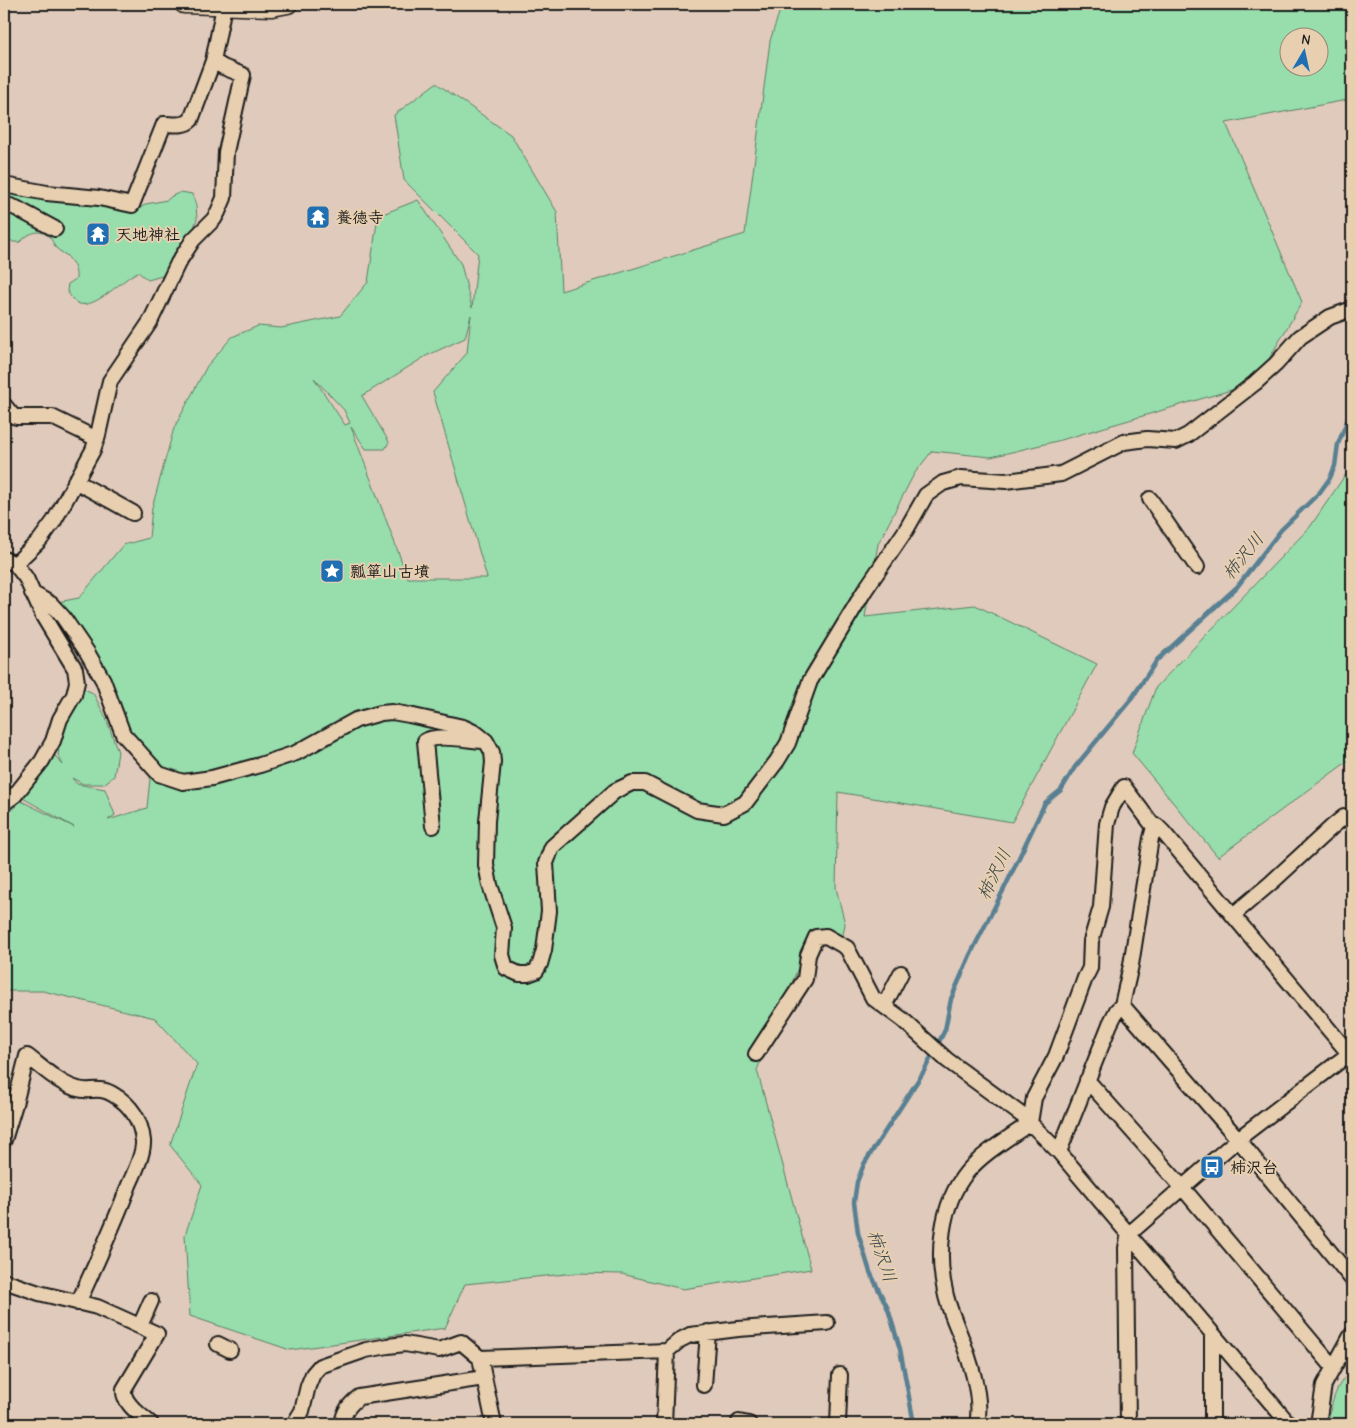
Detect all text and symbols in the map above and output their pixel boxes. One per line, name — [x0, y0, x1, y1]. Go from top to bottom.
north arrow — [1278, 28, 1328, 78]
text: N — [1300, 31, 1312, 49]
temple icon: 養徳寺 — [305, 204, 331, 230]
place label: 養徳寺 — [336, 209, 384, 227]
temple icon: 天地神社 — [85, 221, 111, 247]
place label: 天地神社 — [116, 226, 180, 244]
water label: 柿沢川 — [1218, 529, 1269, 584]
place icon: 瓢箪山古墳 — [319, 558, 345, 584]
place label: 瓢箪山古墳 — [350, 563, 430, 581]
water label: 柿沢川 — [973, 845, 1016, 903]
bus stop icon: 柿沢台 — [1199, 1154, 1225, 1180]
place label: 柿沢台 — [1230, 1159, 1278, 1177]
water label: 柿沢川 — [863, 1227, 900, 1285]

